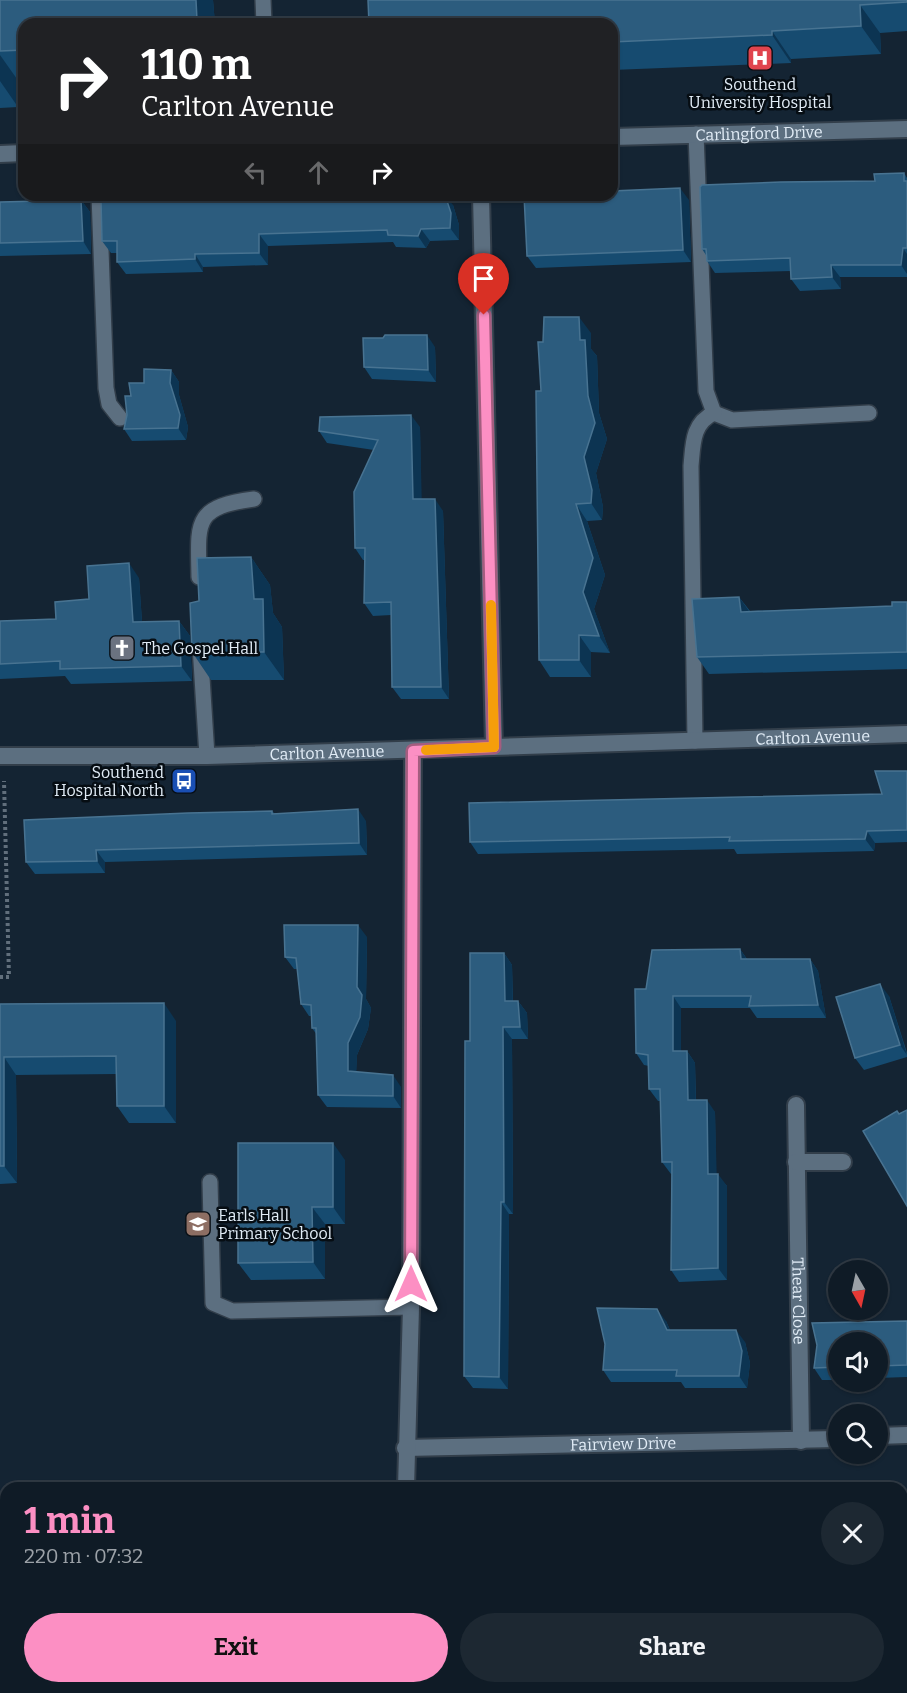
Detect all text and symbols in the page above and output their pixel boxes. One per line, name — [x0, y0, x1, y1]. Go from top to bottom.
text: 110 m — [141, 40, 252, 90]
icon: right — [42, 42, 120, 120]
hospital icon: Southend University Hospital — [745, 43, 775, 73]
place label: Southend University Hospital — [689, 75, 832, 112]
text: Carlton Avenue — [141, 91, 334, 123]
street label: Carlingford Drive — [695, 122, 823, 144]
icon: left — [239, 156, 272, 189]
icon: ahead — [302, 156, 335, 189]
icon: right — [365, 156, 398, 189]
pin — [458, 253, 509, 315]
icon: arrive — [467, 262, 500, 295]
church icon: The Gospel Hall — [107, 633, 137, 663]
place label: The Gospel Hall — [142, 639, 259, 658]
street label: Carlton Avenue — [755, 726, 870, 748]
street label: Carlton Avenue — [269, 741, 385, 764]
place label: Southend Hospital North — [54, 763, 165, 800]
bus stop icon: Southend Hospital North — [169, 766, 199, 796]
place label: Earls Hall Primary School — [218, 1206, 333, 1243]
school or university icon: Earls Hall Primary School — [183, 1209, 213, 1239]
position arrow — [379, 1252, 443, 1316]
street label: Thear Close — [789, 1257, 809, 1345]
north arrow — [828, 1260, 888, 1320]
map controls — [828, 1260, 888, 1464]
button: sound — [828, 1332, 888, 1392]
button: search — [828, 1404, 888, 1464]
street label: Fairview Drive — [570, 1433, 676, 1454]
text: 1 min — [24, 1499, 115, 1543]
button: close — [821, 1502, 884, 1565]
text: 220 m · 07:32 — [24, 1544, 143, 1568]
button: Exit — [24, 1613, 448, 1682]
button: Share — [460, 1613, 884, 1682]

